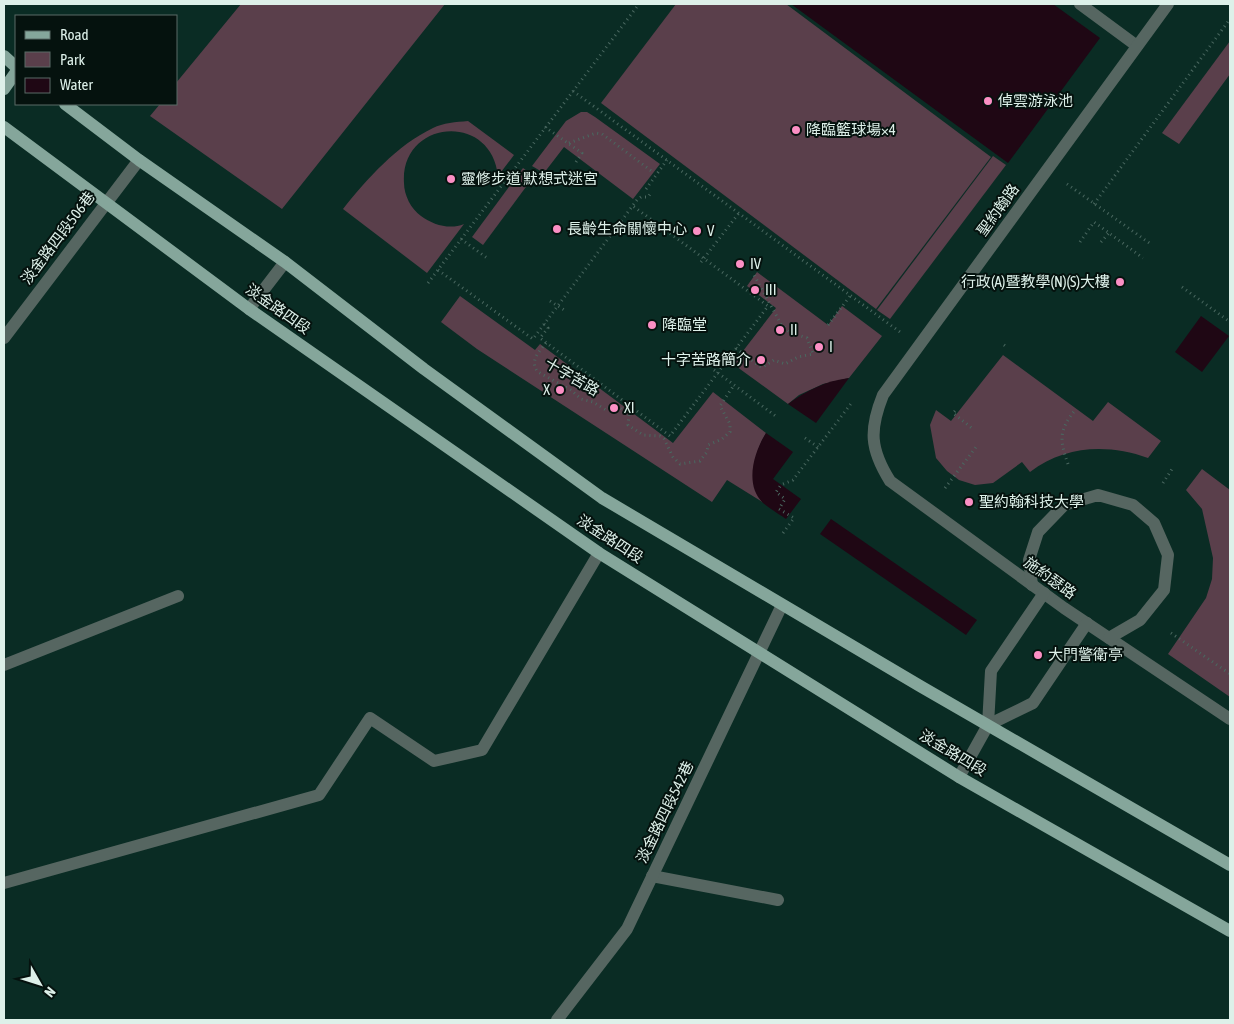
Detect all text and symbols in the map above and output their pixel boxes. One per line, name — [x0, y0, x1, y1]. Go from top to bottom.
legend — [15, 15, 178, 105]
text: Road — [60, 26, 89, 43]
text: Park — [60, 51, 85, 68]
text: Water — [60, 76, 93, 93]
place label: 倬雲游泳池 — [998, 92, 1073, 109]
marker: 倬雲游泳池 — [982, 95, 994, 107]
place label: 降臨籃球場×4 — [806, 121, 896, 138]
marker: 降臨籃球場×4 — [790, 124, 802, 136]
place label: 靈修步道 默想式迷宮 — [461, 170, 598, 187]
marker: 靈修步道 默想式迷宮 — [445, 173, 457, 185]
street label: 聖約翰路 — [973, 180, 1022, 239]
street label: 淡金路四段506巷 — [17, 188, 98, 287]
place label: 長齡生命關懷中心 — [567, 220, 687, 237]
place label: V — [707, 222, 715, 239]
marker: 長齡生命關懷中心 — [551, 223, 563, 235]
marker: V — [691, 225, 703, 237]
place label: IV — [750, 255, 762, 272]
marker: IV — [734, 258, 746, 270]
place label: 行政(A)暨教學(N)(S)大樓 — [961, 273, 1110, 290]
marker: 行政(A)暨教學(N)(S)大樓 — [1114, 276, 1126, 288]
street label: 淡金路四段 — [243, 280, 314, 337]
place label: III — [765, 281, 776, 298]
marker: III — [749, 284, 761, 296]
place label: 降臨堂 — [662, 316, 707, 333]
marker: 降臨堂 — [646, 319, 658, 331]
place label: II — [790, 321, 798, 338]
marker: II — [774, 324, 786, 336]
place label: I — [829, 338, 833, 355]
marker: I — [813, 341, 825, 353]
place label: 十字苦路簡介 — [661, 351, 751, 368]
street label: 十字苦路 — [542, 354, 602, 399]
marker: 十字苦路簡介 — [755, 354, 767, 366]
place label: X — [543, 381, 550, 398]
marker: X — [554, 384, 566, 396]
place label: XI — [624, 399, 635, 416]
marker: XI — [608, 402, 620, 414]
place label: 聖約翰科技大學 — [979, 493, 1084, 510]
marker: 聖約翰科技大學 — [963, 496, 975, 508]
street label: 淡金路四段 — [574, 511, 646, 566]
street label: 施約瑟路 — [1021, 553, 1080, 602]
place label: 大門警衛亭 — [1048, 646, 1123, 663]
marker: 大門警衛亭 — [1032, 649, 1044, 661]
street label: 淡金路四段 — [917, 726, 990, 779]
street label: 淡金路四段542巷 — [633, 758, 697, 865]
north arrow — [15, 959, 65, 1009]
text: N — [41, 984, 59, 1000]

